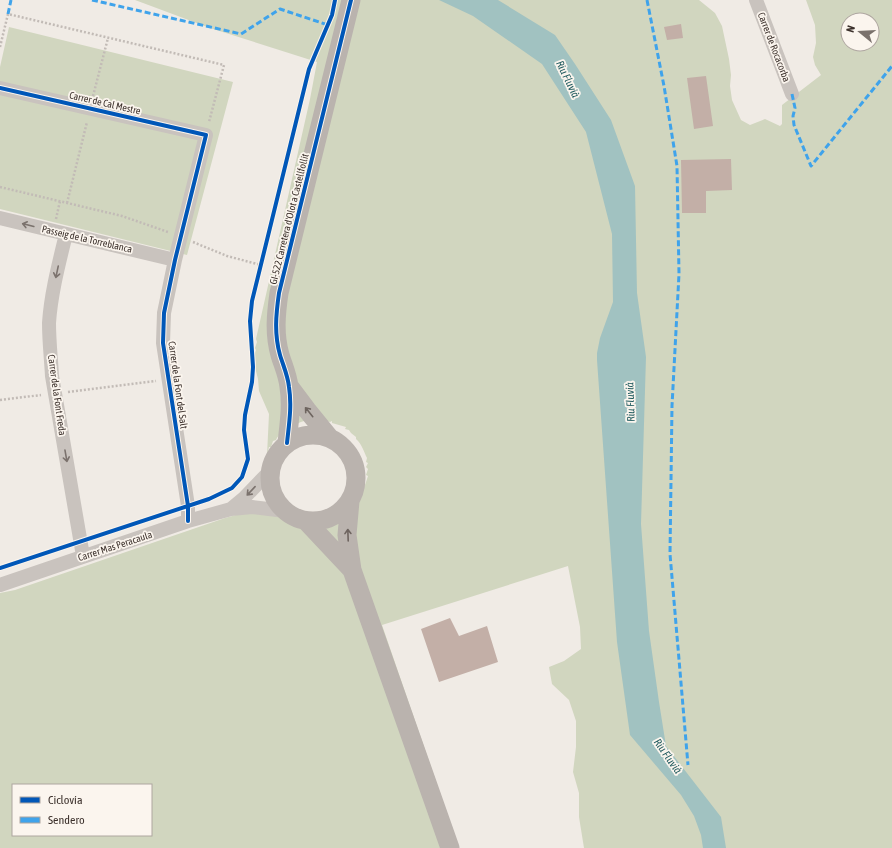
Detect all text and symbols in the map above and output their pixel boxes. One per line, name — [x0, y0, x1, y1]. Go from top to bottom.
street label: Carrer de Rocacorba — [756, 11, 792, 84]
north arrow — [840, 12, 880, 52]
text: N — [844, 24, 857, 34]
water label: Riu Fluvià — [554, 59, 582, 99]
street label: Carrer de Cal Mestre — [68, 89, 142, 117]
street label: GI-522 Carretera d'Olot a Castellfollit — [267, 152, 311, 286]
one-way arrow — [22, 221, 35, 228]
street label: Passeig de la Torreblanca — [41, 223, 134, 255]
one-way arrow — [53, 265, 61, 278]
street label: Carrer de la Font del Salt — [166, 340, 190, 430]
street label: Carrer de la Font Freda — [46, 354, 68, 436]
water label: Riu Fluvià — [623, 382, 637, 422]
one-way arrow — [304, 407, 313, 418]
one-way arrow — [62, 450, 70, 463]
one-way arrow — [247, 486, 256, 496]
street label: Carrer Mas Peracaula — [76, 529, 154, 563]
one-way arrow — [344, 529, 351, 542]
water label: Riu Fluvià — [652, 736, 684, 776]
legend — [12, 784, 152, 836]
text: Ciclovía — [48, 793, 82, 807]
text: Sendero — [48, 813, 85, 827]

